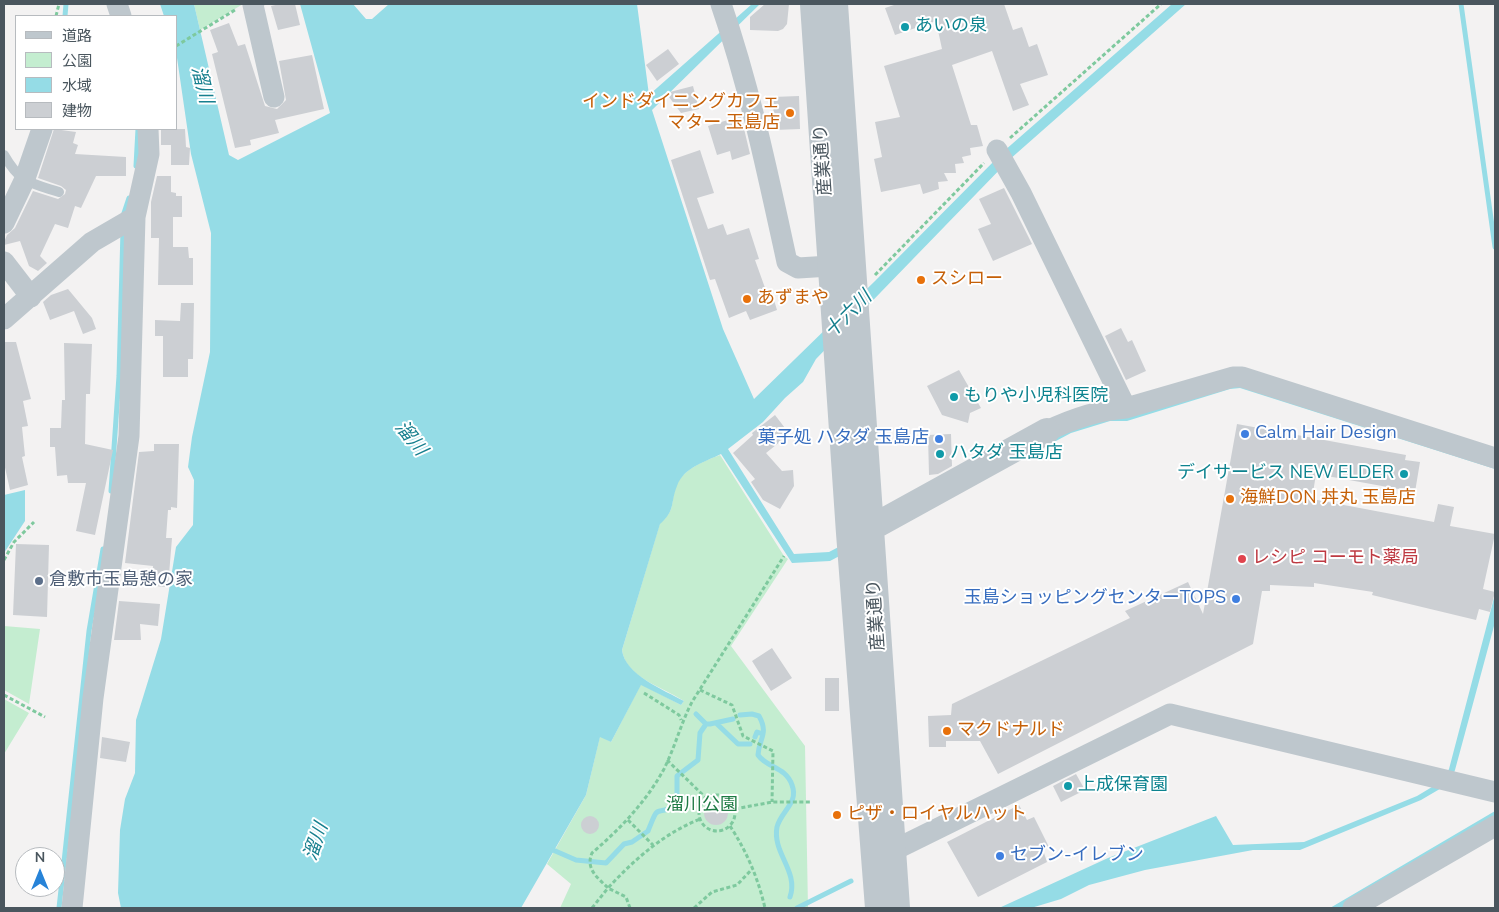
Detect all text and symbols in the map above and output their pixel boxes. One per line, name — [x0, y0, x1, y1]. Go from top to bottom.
legend — [15, 15, 178, 130]
place label: あいの泉 — [915, 16, 987, 38]
marker: あいの泉 — [899, 21, 911, 33]
text: 道路 — [62, 26, 92, 46]
text: 公園 — [62, 51, 92, 71]
water label: 溜川 — [185, 64, 217, 106]
text: 水域 — [62, 76, 92, 96]
place label: インドダイニングカフェ マター 玉島店 — [582, 92, 780, 134]
text: 建物 — [62, 101, 92, 121]
marker: インドダイニングカフェ マター 玉島店 — [784, 107, 796, 119]
street label: 産業通り — [811, 123, 837, 197]
place label: スシロー — [931, 269, 1003, 291]
marker: スシロー — [915, 274, 927, 286]
water label: 十六川 — [821, 287, 877, 343]
place label: あずまや — [757, 288, 829, 310]
marker: あずまや — [741, 293, 753, 305]
place label: もりや小児科医院 — [964, 386, 1108, 408]
marker: もりや小児科医院 — [948, 391, 960, 403]
water label: 溜川 — [389, 417, 431, 461]
place label: Calm Hair Design — [1255, 423, 1397, 445]
place label: 菓子処 ハタダ 玉島店 — [758, 428, 929, 450]
marker: Calm Hair Design — [1239, 428, 1251, 440]
marker: 菓子処 ハタダ 玉島店 — [933, 433, 945, 445]
place label: ハタダ 玉島店 — [950, 443, 1063, 465]
marker: ハタダ 玉島店 — [934, 448, 946, 460]
place label: デイサービス NEW ELDER — [1177, 463, 1394, 485]
marker: デイサービス NEW ELDER — [1398, 468, 1410, 480]
place label: 海鮮DON 丼丸 玉島店 — [1240, 488, 1416, 510]
marker: 海鮮DON 丼丸 玉島店 — [1224, 493, 1236, 505]
place label: レシピ コーモト薬局 — [1252, 548, 1419, 570]
marker: レシピ コーモト薬局 — [1236, 553, 1248, 565]
place label: 倉敷市玉島憩の家 — [49, 570, 193, 592]
marker: 倉敷市玉島憩の家 — [33, 575, 45, 587]
street label: 産業通り — [864, 578, 890, 652]
place label: 玉島ショッピングセンターTOPS — [964, 588, 1226, 610]
marker: 玉島ショッピングセンターTOPS — [1230, 593, 1242, 605]
place label: マクドナルド — [957, 720, 1065, 742]
marker: マクドナルド — [941, 725, 953, 737]
place label: 上成保育園 — [1078, 775, 1168, 797]
marker: 上成保育園 — [1062, 780, 1074, 792]
park label: 溜川公園 — [666, 795, 738, 817]
place label: ピザ・ロイヤルハット — [847, 804, 1027, 826]
marker: ピザ・ロイヤルハット — [831, 809, 843, 821]
water label: 溜川 — [300, 820, 334, 864]
place label: セブン-イレブン — [1010, 845, 1144, 867]
north arrow — [15, 847, 65, 897]
text: N — [35, 848, 45, 867]
marker: セブン-イレブン — [994, 850, 1006, 862]

